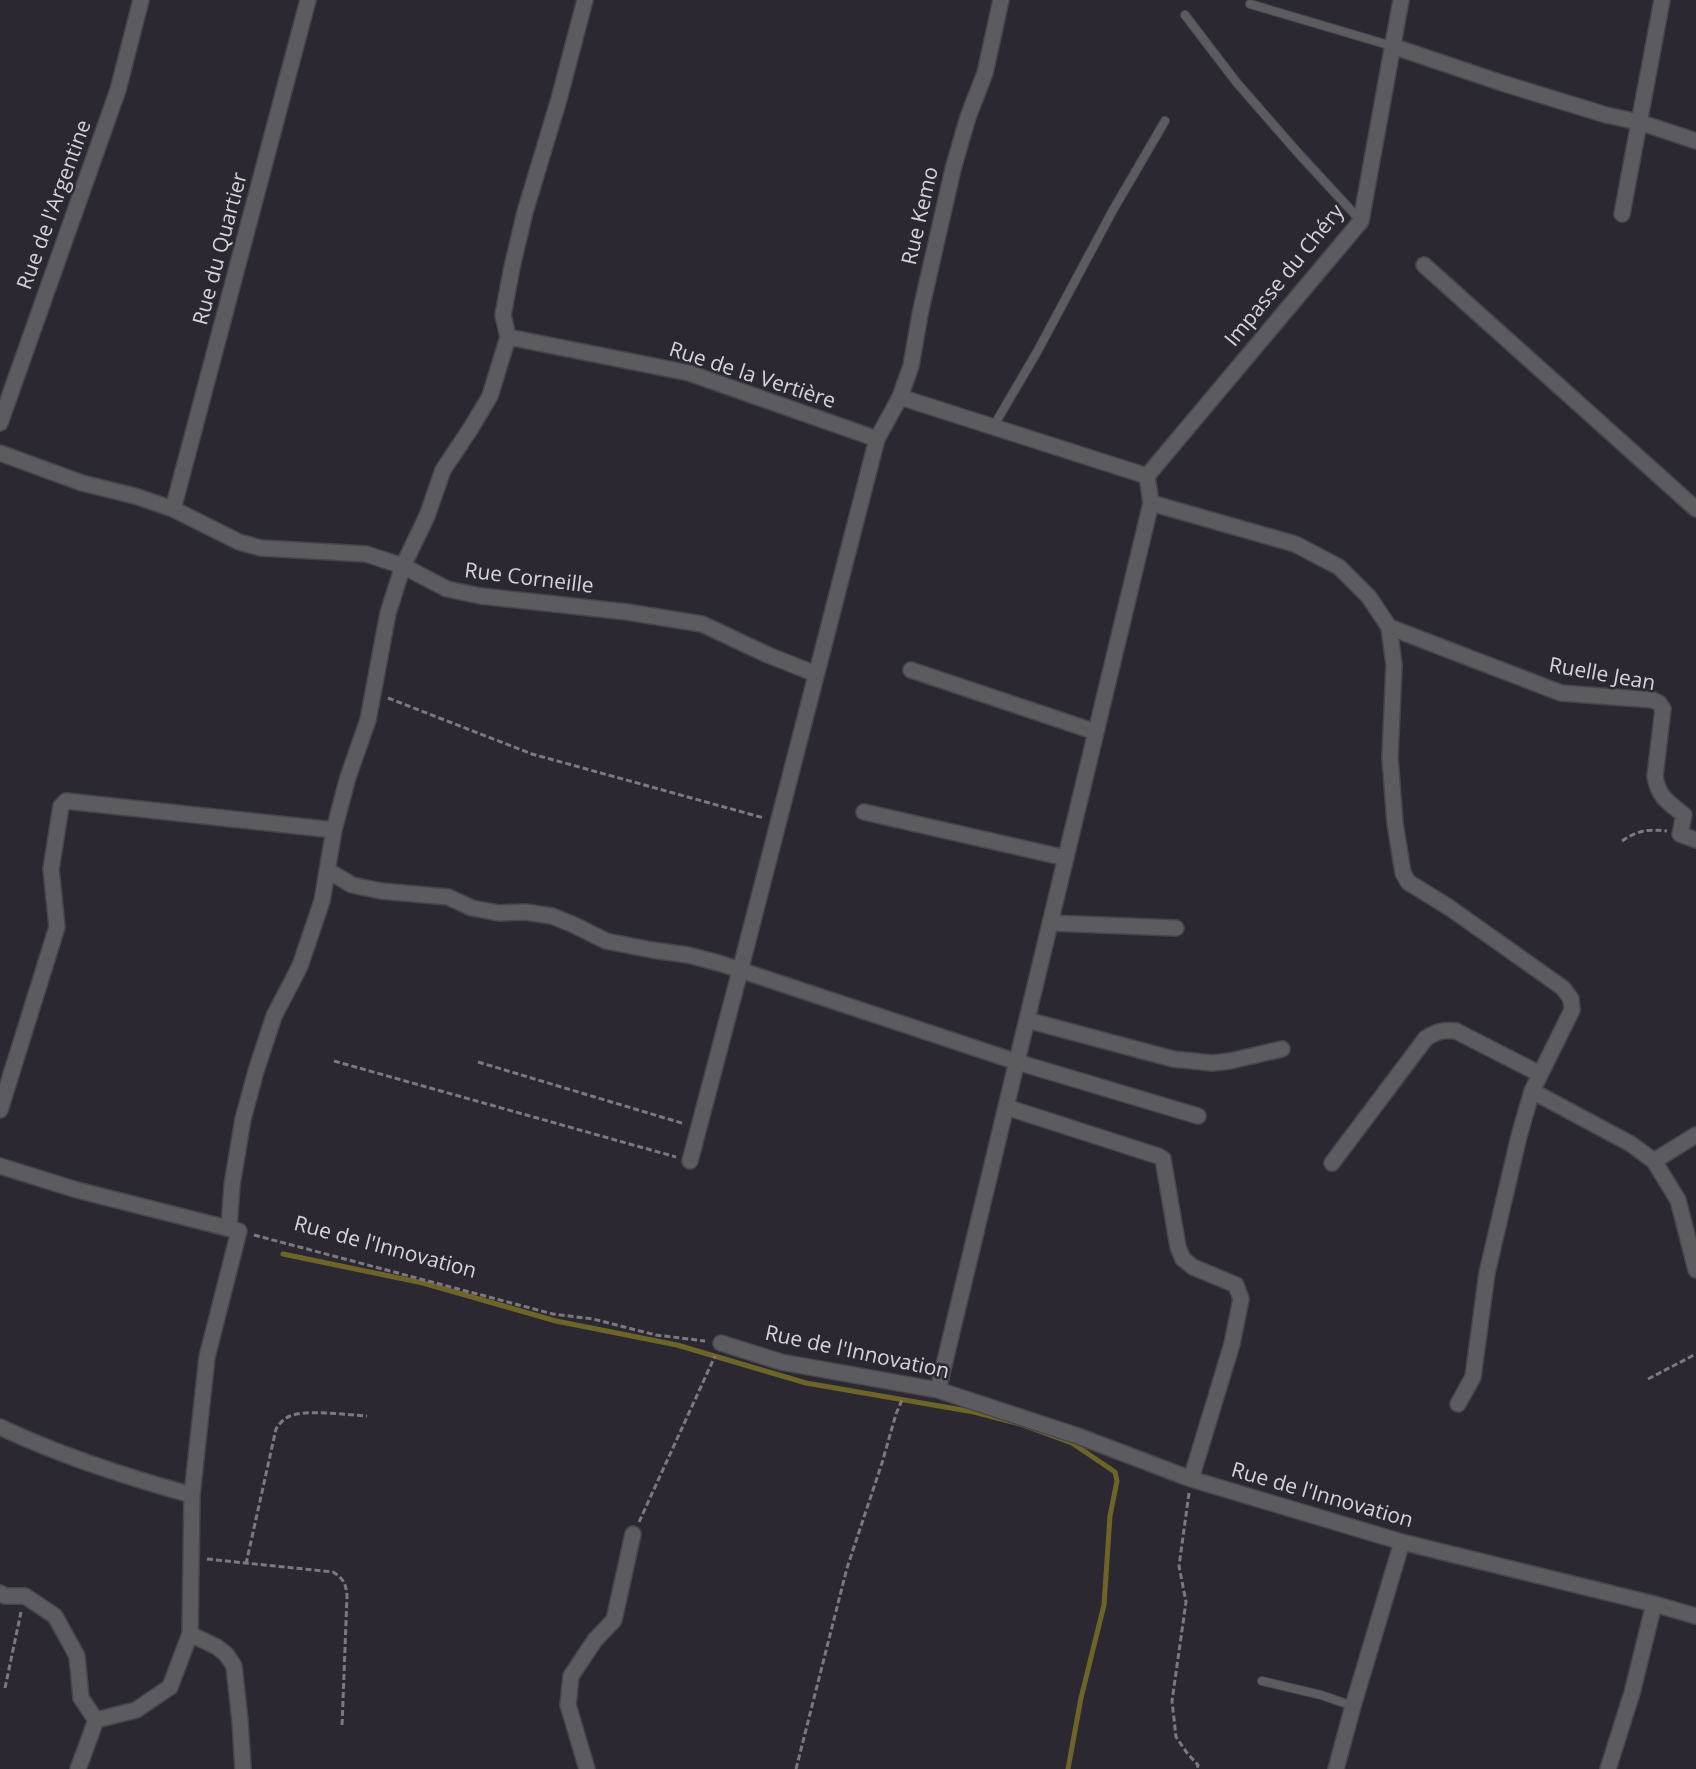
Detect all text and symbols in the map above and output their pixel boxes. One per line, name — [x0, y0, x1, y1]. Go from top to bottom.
street label: Rue de l'Argentine — [13, 117, 97, 293]
street label: Rue Kemo — [897, 165, 945, 267]
street label: Rue du Quartier — [189, 170, 253, 328]
street label: Impasse du Chéry — [1220, 200, 1350, 352]
street label: Rue de la Vertière — [666, 337, 838, 415]
street label: Rue Corneille — [463, 559, 595, 599]
street label: Ruelle Jean — [1547, 653, 1657, 697]
street label: Rue de l'Innovation — [291, 1212, 479, 1284]
street label: Rue de l'Innovation — [763, 1321, 951, 1385]
street label: Rue de l'Innovation — [1228, 1458, 1416, 1534]

